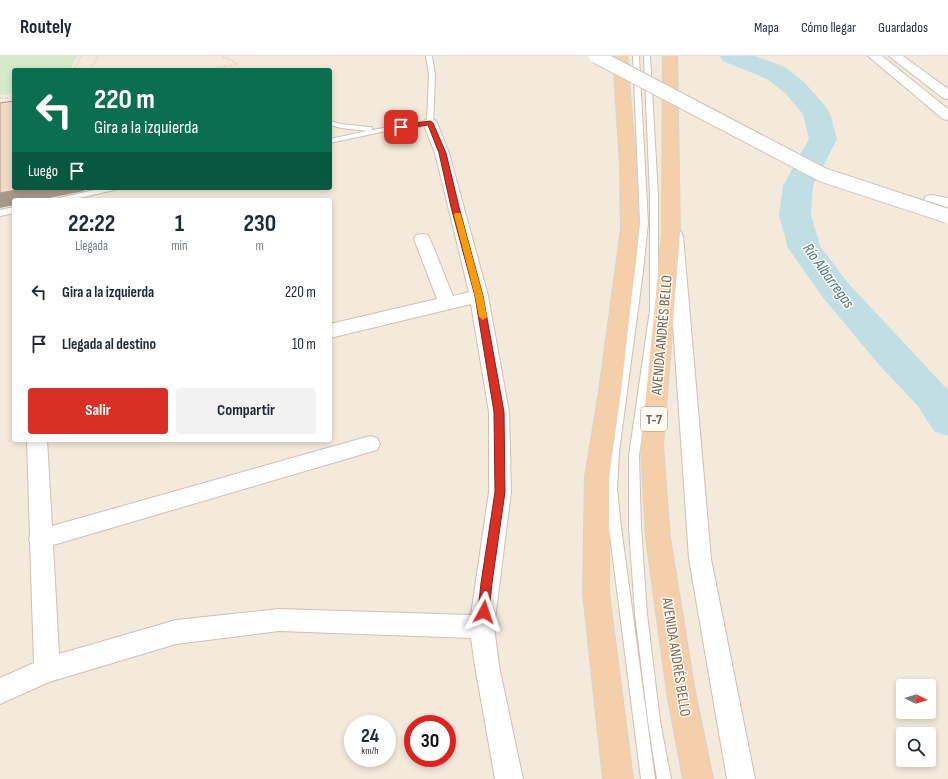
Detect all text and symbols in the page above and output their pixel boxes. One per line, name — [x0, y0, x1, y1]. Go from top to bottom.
text: Routely — [20, 16, 72, 39]
text: Mapa — [754, 19, 779, 36]
text: Cómo llegar — [801, 19, 856, 36]
text: Guardados — [878, 19, 928, 36]
text: 220 m — [94, 83, 155, 116]
icon: left — [28, 84, 80, 136]
pin — [384, 110, 418, 144]
icon: arrive — [390, 116, 412, 138]
text: Gira a la izquierda — [94, 117, 198, 138]
icon: arrive — [66, 160, 88, 182]
text: Luego — [28, 162, 58, 181]
text: 22:22 — [68, 209, 115, 238]
text: 1 — [175, 209, 184, 238]
text: 230 — [243, 209, 276, 238]
text: Llegada — [75, 238, 108, 254]
text: min — [171, 238, 188, 254]
text: m — [256, 238, 264, 254]
water label: Río Albarregas — [798, 240, 858, 312]
street label: AVENIDA ANDRÉS BELLO — [647, 274, 677, 397]
icon: left — [28, 281, 50, 303]
text: Gira a la izquierda — [62, 283, 154, 302]
text: 220 m — [285, 283, 316, 302]
icon: arrive — [28, 333, 50, 355]
text: Llegada al destino — [62, 335, 156, 354]
text: 10 m — [292, 335, 316, 354]
button: Salir — [28, 388, 168, 434]
button: Compartir — [176, 388, 316, 434]
road number: T-7 — [641, 407, 667, 431]
position arrow — [463, 591, 505, 633]
street label: AVENIDA ANDRÉS BELLO — [657, 595, 695, 718]
north arrow — [896, 679, 936, 719]
map controls — [896, 679, 936, 767]
speed limit sign: 30 — [404, 715, 456, 767]
text: 24 — [361, 724, 379, 748]
button: search — [896, 727, 936, 767]
text: km/h — [361, 745, 379, 757]

